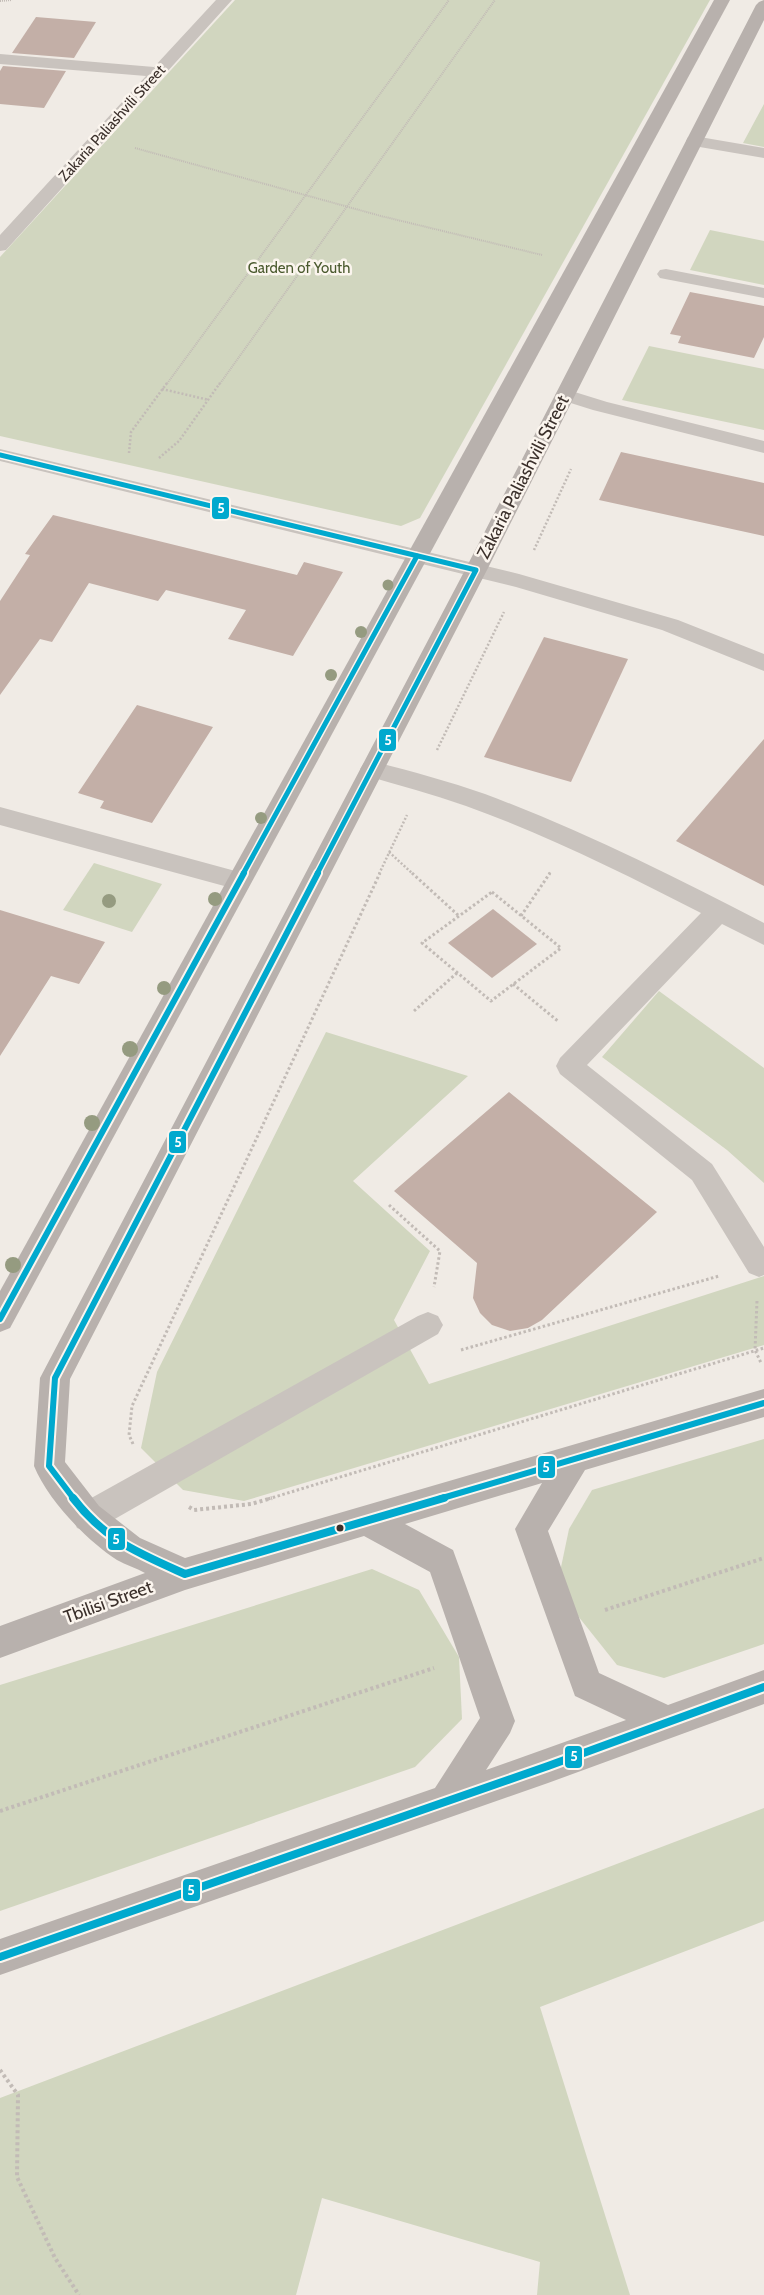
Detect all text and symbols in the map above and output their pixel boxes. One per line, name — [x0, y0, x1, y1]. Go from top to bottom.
street label: Zakaria Paliashvili Street — [55, 61, 169, 185]
park label: Garden of Youth — [248, 259, 350, 277]
street label: Zakaria Paliashvili Street — [472, 392, 574, 562]
line badge: 5 — [211, 496, 230, 520]
text: 5 — [217, 499, 225, 517]
line badge: 5 — [378, 728, 397, 752]
text: 5 — [384, 731, 392, 749]
line badge: 5 — [168, 1130, 187, 1154]
text: 5 — [174, 1133, 182, 1151]
line badge: 5 — [537, 1455, 556, 1479]
text: 5 — [542, 1458, 550, 1476]
unlabelled marker — [335, 1523, 345, 1533]
line badge: 5 — [107, 1527, 126, 1551]
text: 5 — [112, 1530, 120, 1548]
street label: Tbilisi Street — [61, 1576, 155, 1628]
line badge: 5 — [564, 1745, 583, 1769]
text: 5 — [570, 1747, 578, 1765]
line badge: 5 — [182, 1878, 201, 1902]
text: 5 — [187, 1881, 195, 1899]

